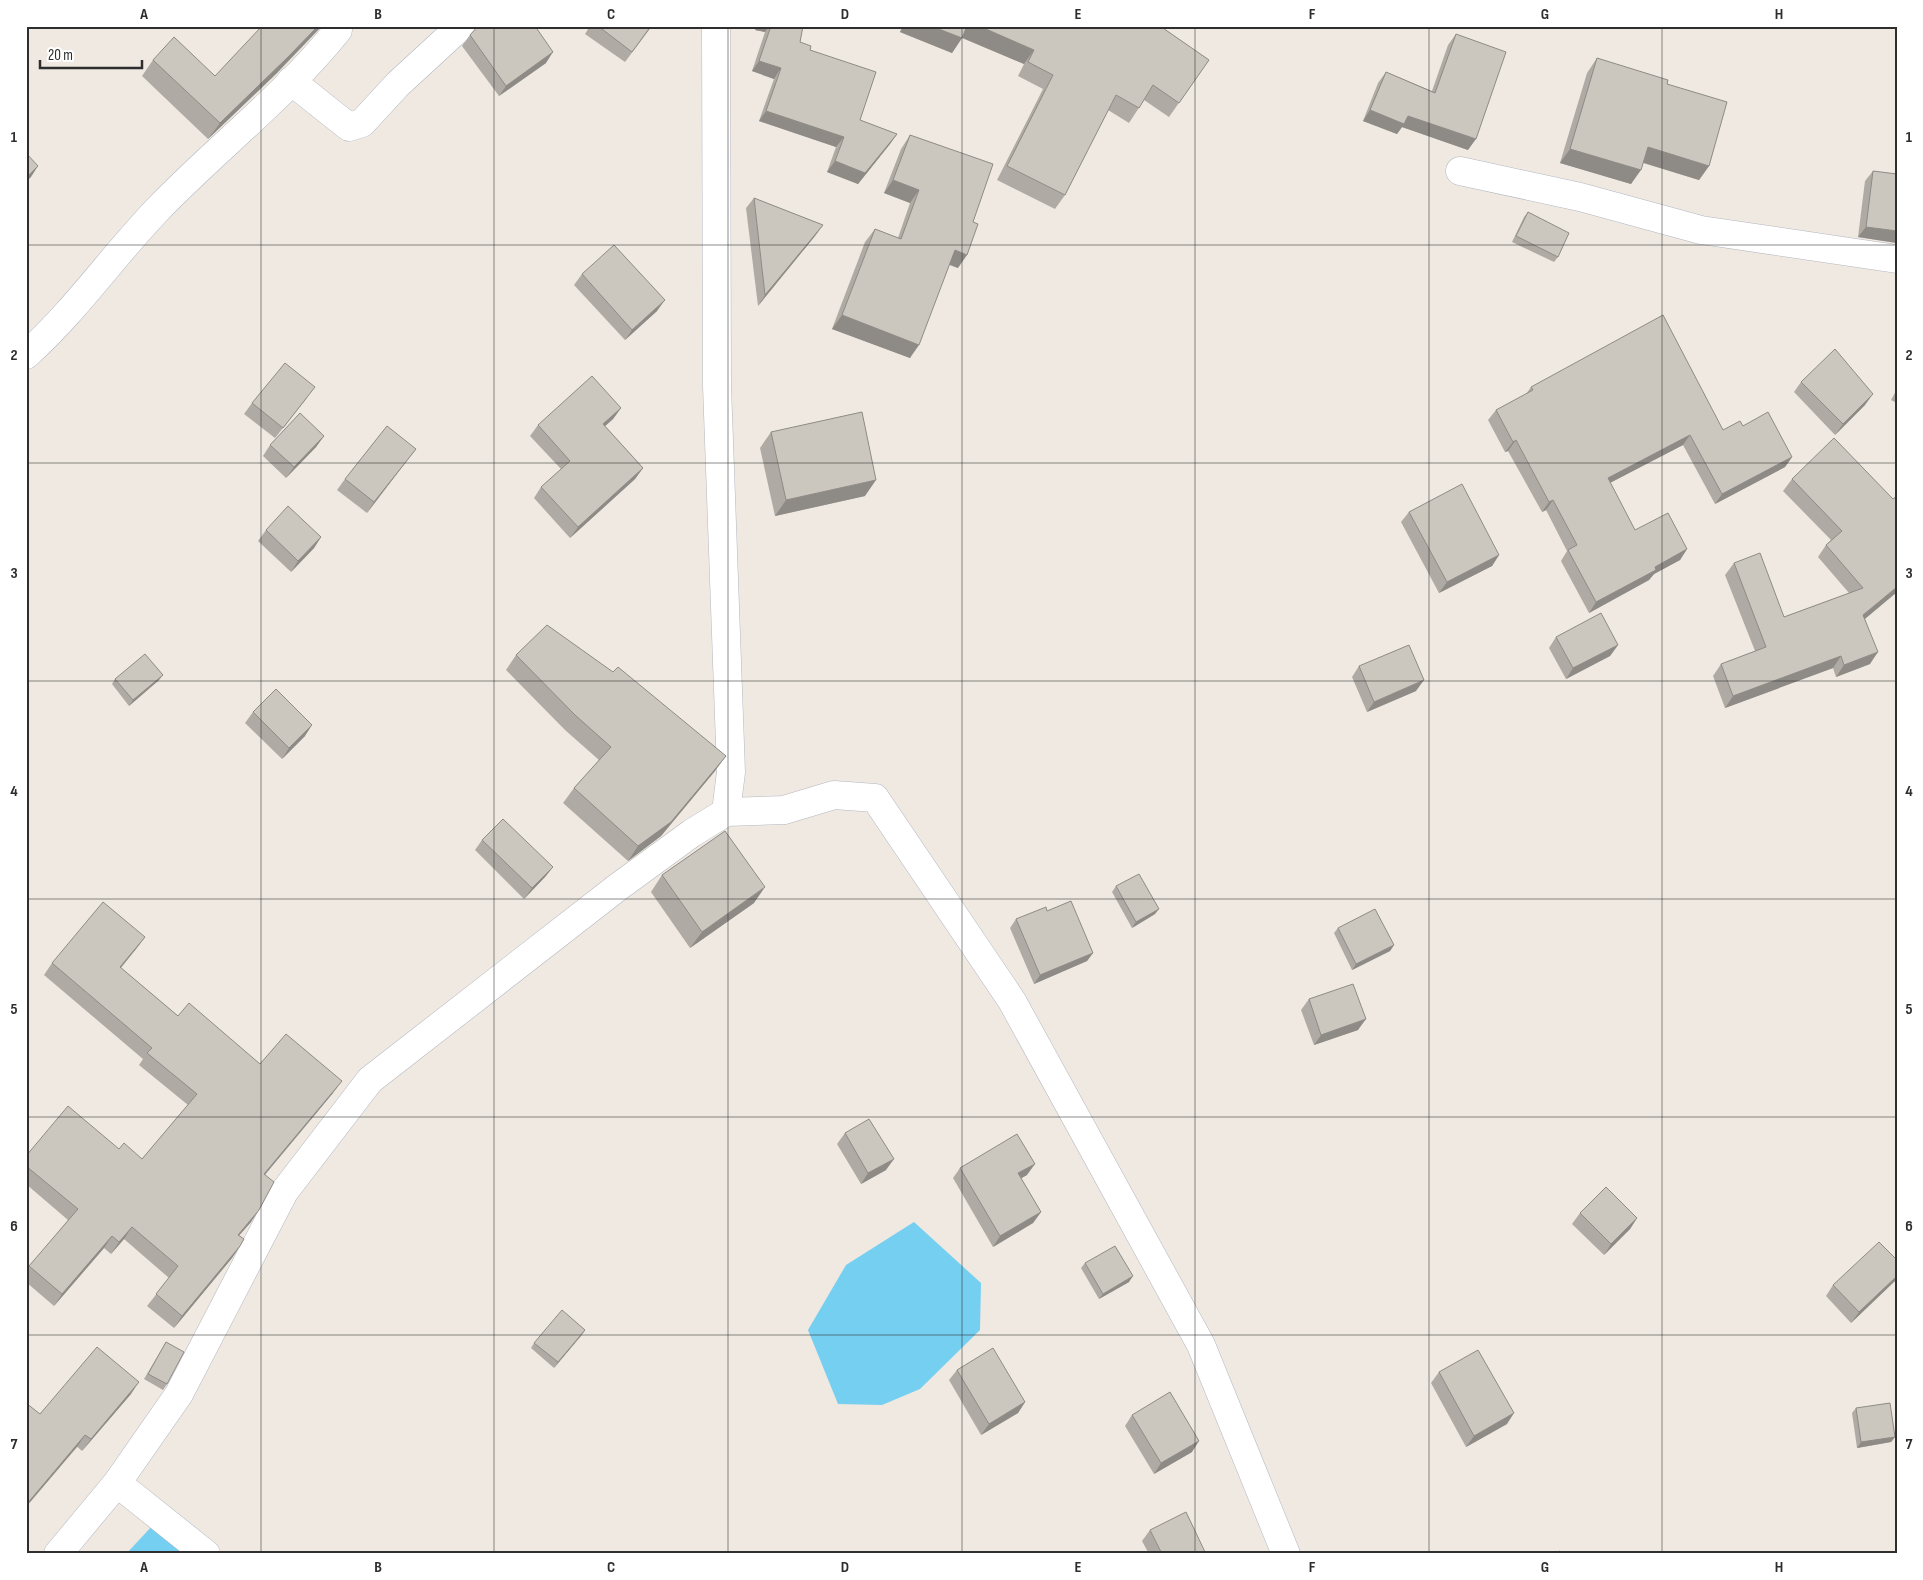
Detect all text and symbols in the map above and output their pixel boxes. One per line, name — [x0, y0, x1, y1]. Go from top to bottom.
text: A — [139, 5, 148, 24]
text: B — [374, 5, 382, 24]
text: C — [607, 5, 615, 24]
text: D — [841, 5, 849, 24]
text: E — [1075, 5, 1082, 24]
text: F — [1309, 5, 1316, 24]
text: G — [1541, 5, 1549, 24]
text: H — [1775, 5, 1783, 24]
scale bar — [40, 38, 142, 70]
text: 20 m — [48, 46, 73, 65]
text: 1 — [11, 128, 18, 147]
text: 1 — [1906, 128, 1913, 147]
text: 2 — [10, 346, 18, 365]
text: 2 — [1905, 346, 1913, 365]
text: 3 — [10, 564, 18, 583]
text: 3 — [1905, 564, 1913, 583]
text: 4 — [10, 782, 18, 801]
text: 4 — [1905, 782, 1913, 801]
text: 5 — [10, 1000, 18, 1019]
text: 5 — [1905, 1000, 1913, 1019]
text: 6 — [10, 1217, 18, 1236]
text: 6 — [1905, 1217, 1913, 1236]
text: 7 — [11, 1435, 18, 1454]
text: 7 — [1906, 1435, 1913, 1454]
text: A — [139, 1558, 148, 1577]
text: B — [374, 1558, 382, 1577]
text: C — [607, 1558, 615, 1577]
text: D — [841, 1558, 849, 1577]
text: E — [1075, 1558, 1082, 1577]
text: F — [1309, 1558, 1316, 1577]
text: G — [1541, 1558, 1549, 1577]
text: H — [1775, 1558, 1783, 1577]

